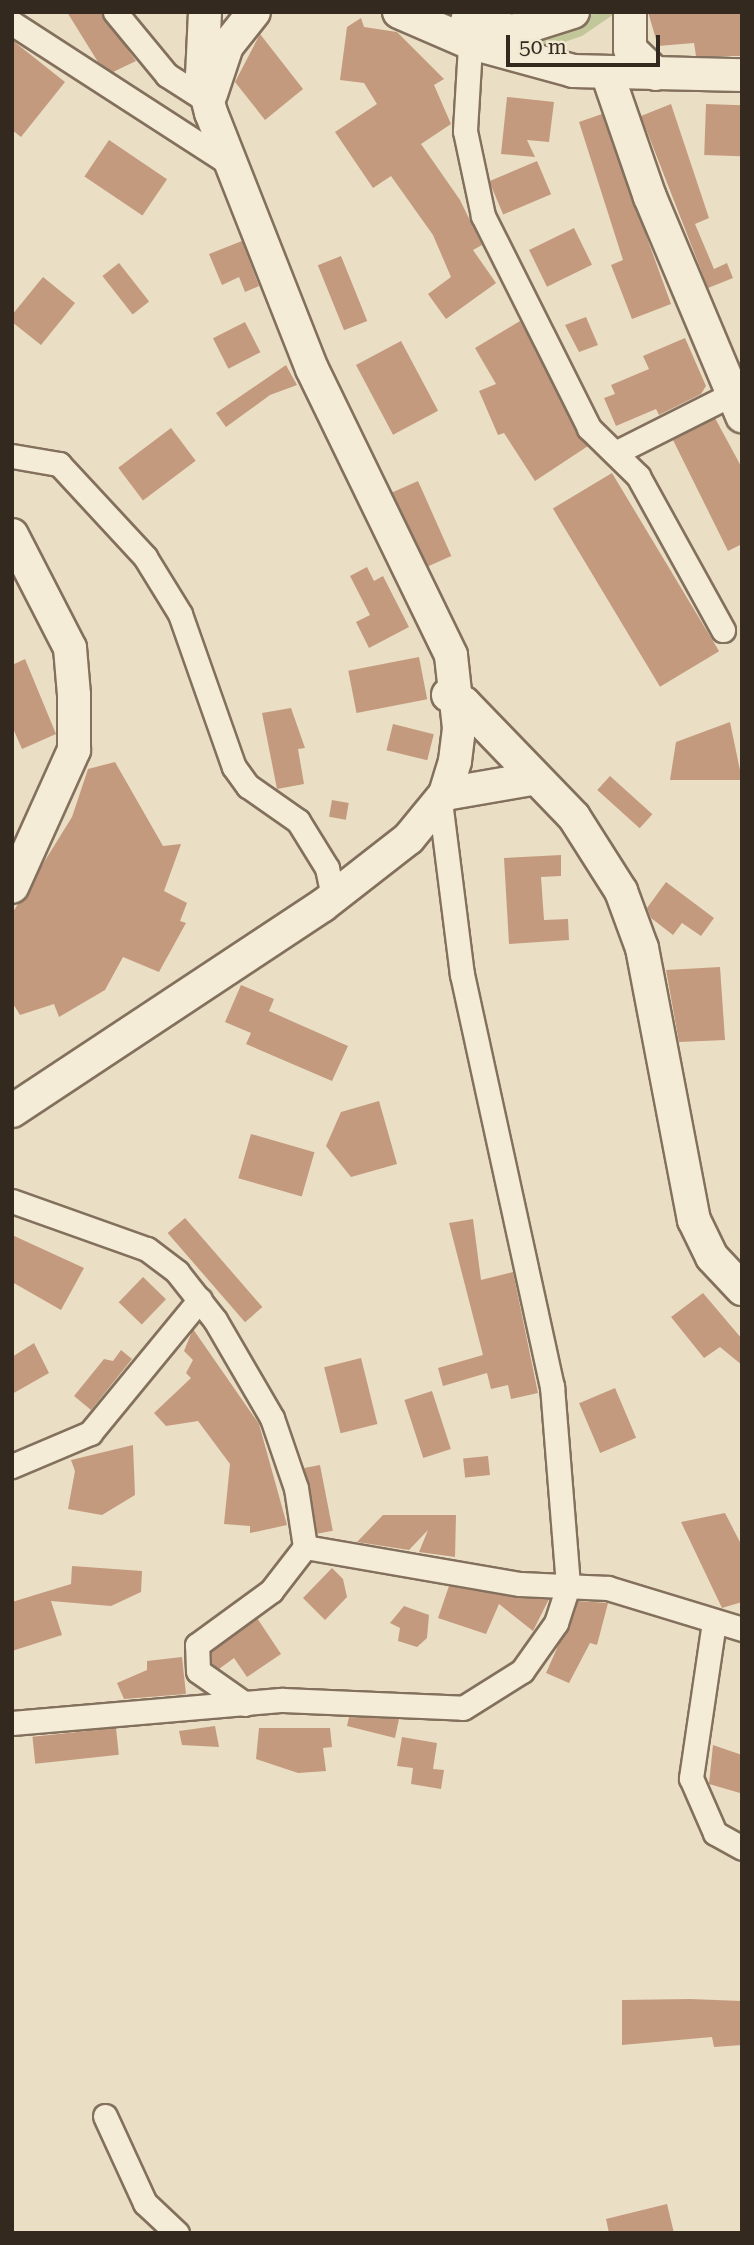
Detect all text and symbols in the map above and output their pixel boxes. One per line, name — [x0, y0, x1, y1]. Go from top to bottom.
scale bar — [509, 21, 663, 65]
text: 50 m — [519, 35, 567, 59]

